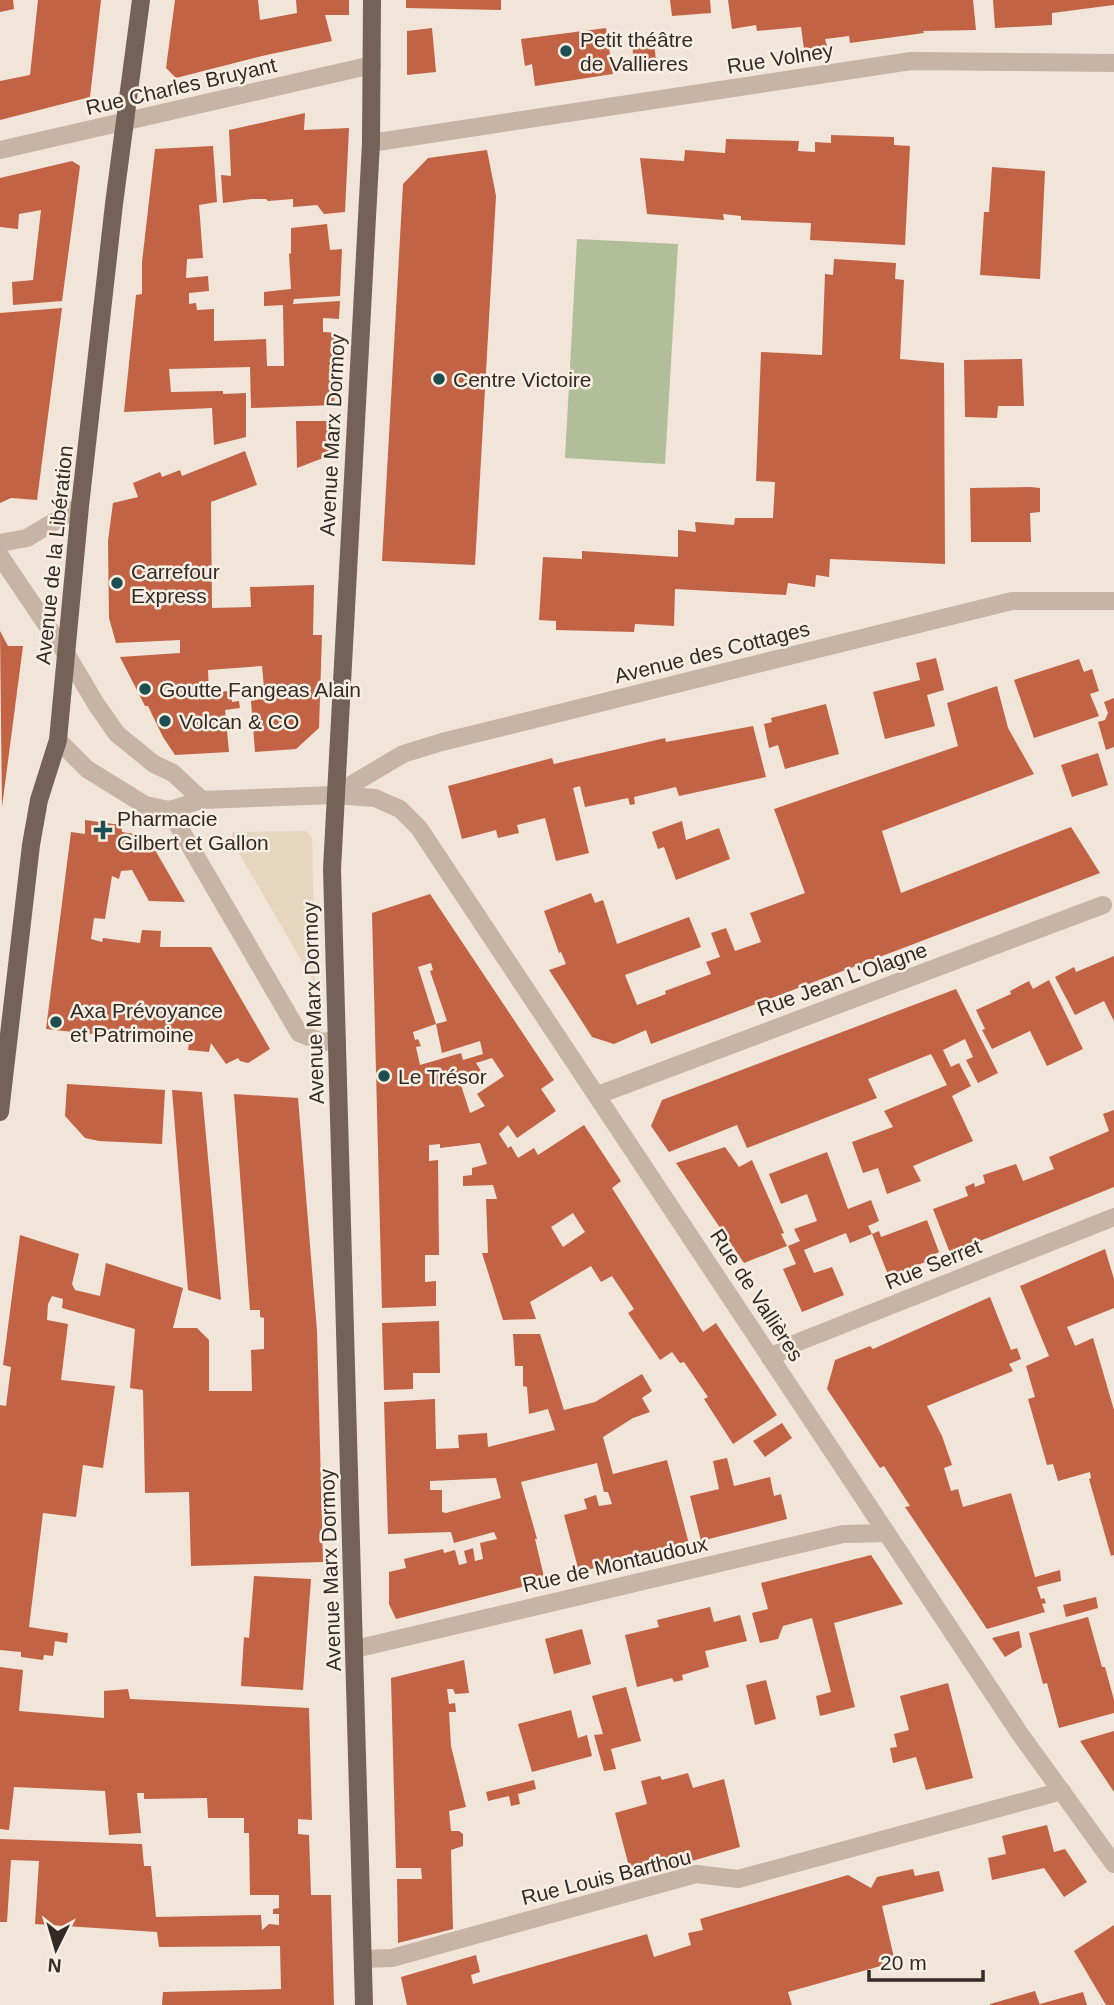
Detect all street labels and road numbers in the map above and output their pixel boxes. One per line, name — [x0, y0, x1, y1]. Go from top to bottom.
street label: Rue Volney — [725, 38, 835, 78]
street label: Rue Charles Bruyant — [83, 53, 279, 119]
street label: Avenue Marx Dormoy — [315, 333, 349, 537]
street label: Avenue de la Libération — [31, 444, 77, 666]
street label: Avenue des Cottages — [612, 617, 812, 687]
street label: Avenue Marx Dormoy — [298, 901, 328, 1105]
street label: Rue Jean L'Olagne — [754, 938, 930, 1020]
street label: Rue de Vallières — [706, 1225, 808, 1365]
street label: Rue Serret — [882, 1234, 985, 1294]
street label: Avenue Marx Dormoy — [315, 1468, 345, 1672]
street label: Rue de Montaudoux — [520, 1531, 710, 1596]
street label: Rue Louis Barthou — [519, 1845, 693, 1909]

